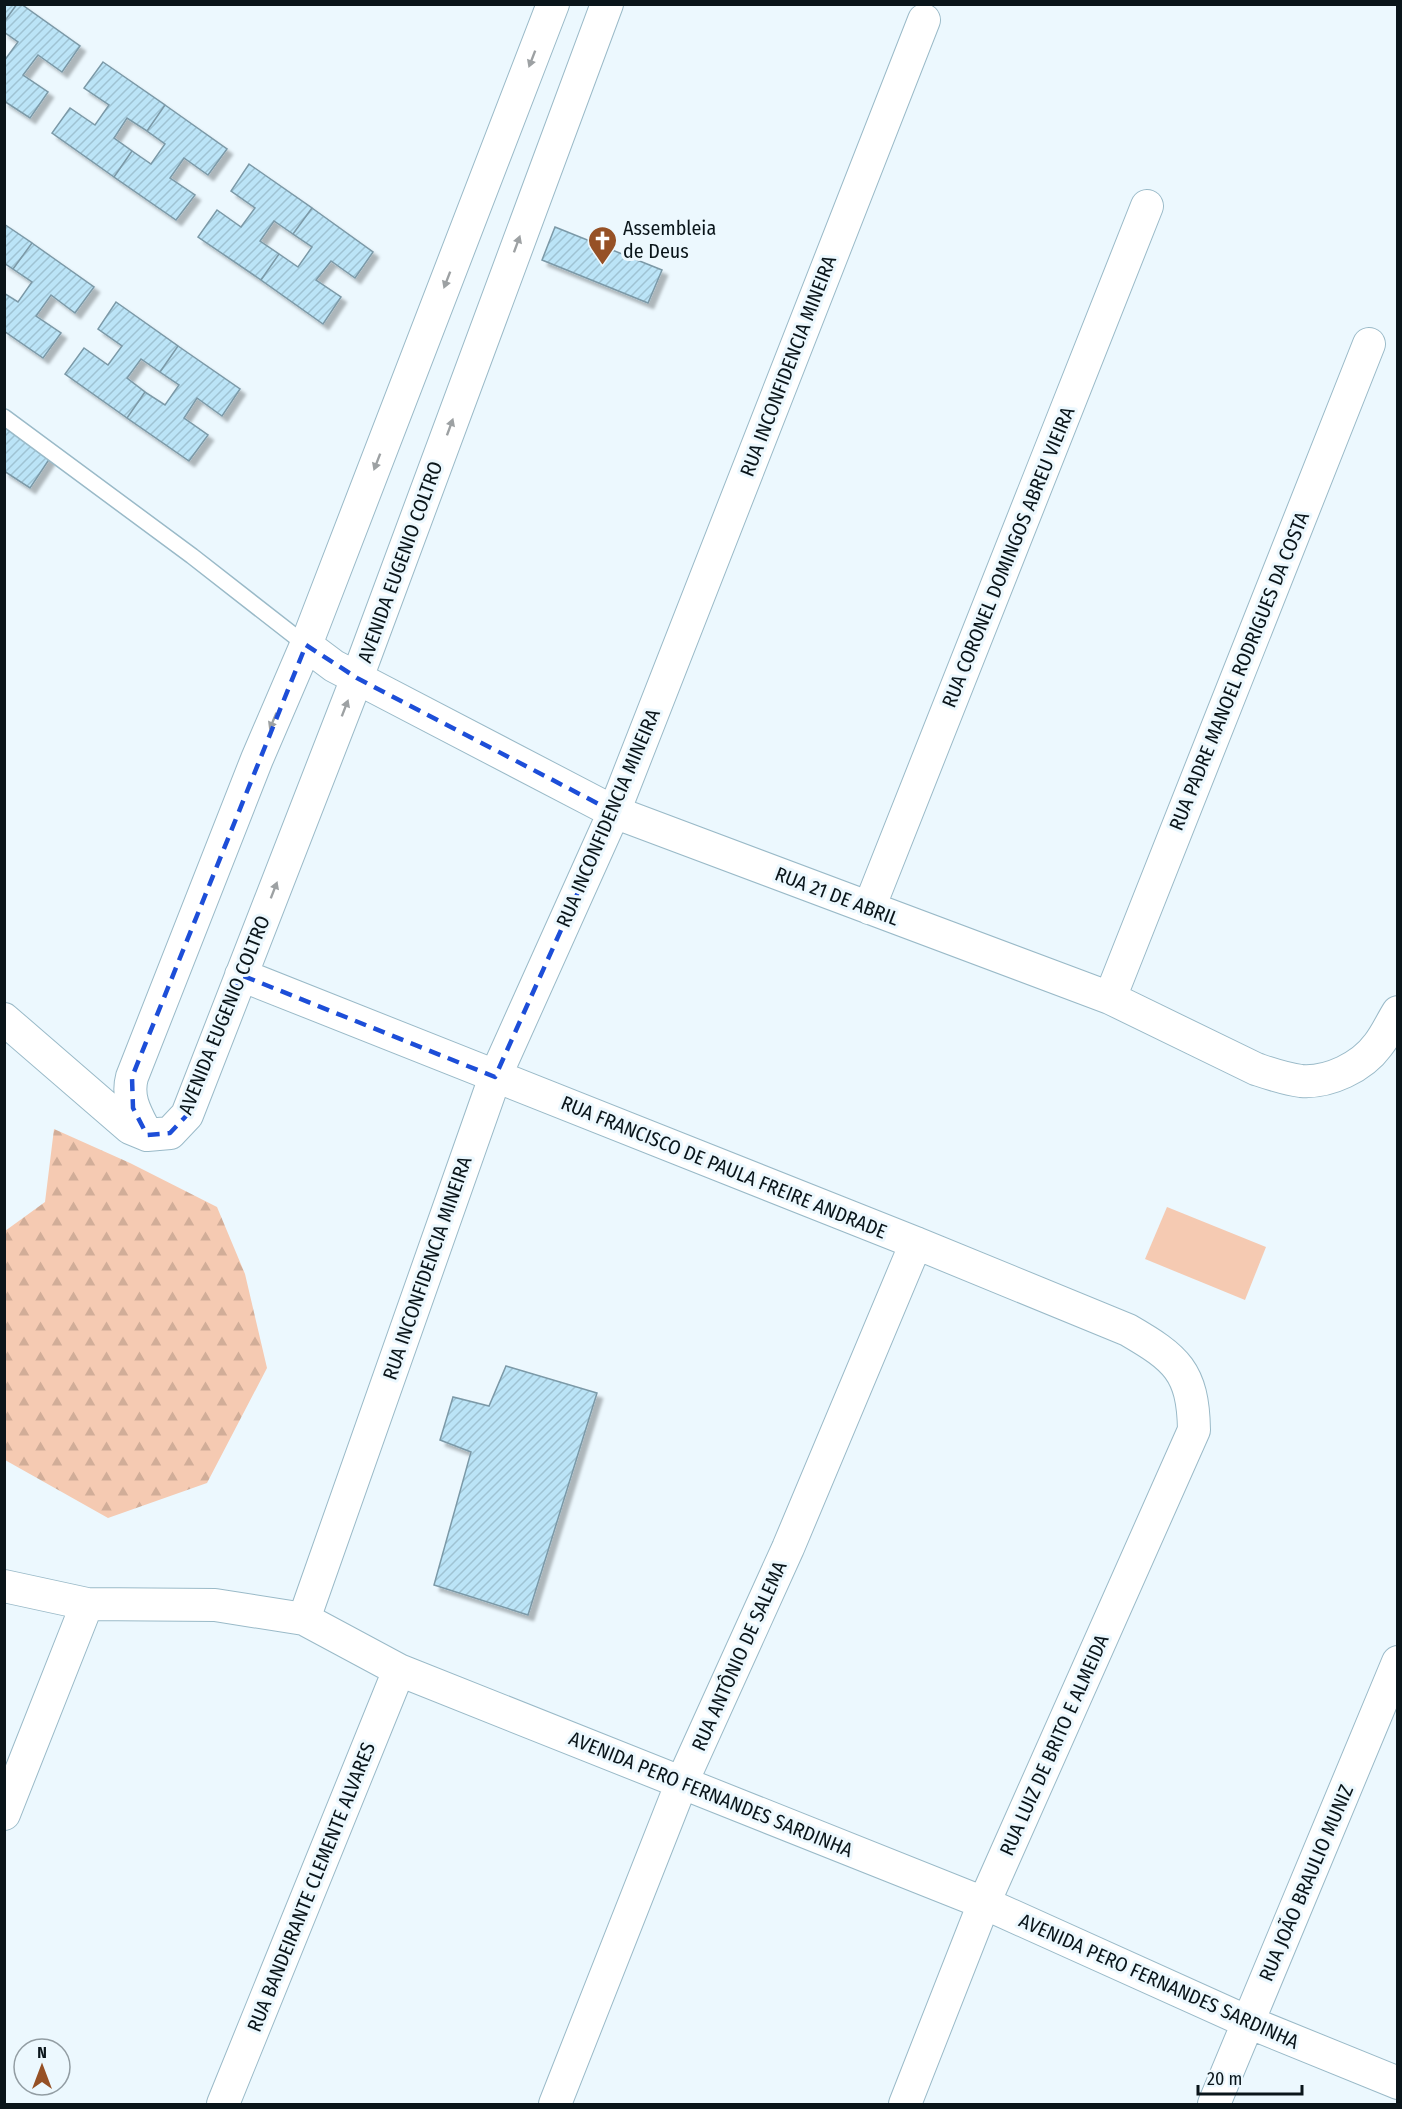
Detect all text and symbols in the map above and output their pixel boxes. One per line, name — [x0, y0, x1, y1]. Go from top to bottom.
one-way arrow — [527, 50, 537, 68]
place label: Assembleia de Deus — [623, 216, 716, 263]
church icon: Assembleia de Deus — [586, 224, 618, 266]
one-way arrow — [513, 235, 523, 253]
street label: RUA INCONFIDENCIA MINEIRA — [735, 252, 841, 480]
one-way arrow — [442, 272, 452, 290]
street label: RUA CORONEL DOMINGOS ABREU VIEIRA — [937, 403, 1080, 711]
one-way arrow — [445, 418, 455, 436]
one-way arrow — [372, 453, 381, 471]
street label: AVENIDA EUGENIO COLTRO — [352, 458, 448, 666]
street label: RUA PADRE MANOEL RODRIGUES DA COSTA — [1164, 508, 1314, 834]
one-way arrow — [341, 699, 350, 717]
street label: RUA INCONFIDENCIA MINEIRA — [551, 705, 665, 931]
one-way arrow — [268, 712, 277, 730]
street label: RUA 21 DE ABRIL — [772, 861, 902, 931]
one-way arrow — [269, 880, 279, 898]
street label: AVENIDA EUGENIO COLTRO — [173, 912, 275, 1118]
street label: RUA FRANCISCO DE PAULA FREIRE ANDRADE — [558, 1090, 890, 1244]
street label: RUA INCONFIDENCIA MINEIRA — [377, 1153, 477, 1383]
street label: RUA ANTÔNIO DE SALEMA — [686, 1557, 792, 1755]
street label: RUA LUIZ DE BRITO E ALMEIDA — [994, 1630, 1114, 1859]
street label: AVENIDA PERO FERNANDES SARDINHA — [566, 1726, 857, 1862]
street label: RUA BANDEIRANTE CLEMENTE ALVARES — [242, 1739, 380, 2035]
street label: RUA JOÃO BRAULIO MUNIZ — [1254, 1781, 1358, 1985]
street label: AVENIDA PERO FERNANDES SARDINHA — [1015, 1908, 1303, 2054]
north arrow — [12, 2037, 72, 2097]
text: N — [37, 2043, 47, 2062]
scale bar — [1198, 2058, 1302, 2096]
text: 20 m — [1207, 2068, 1242, 2090]

